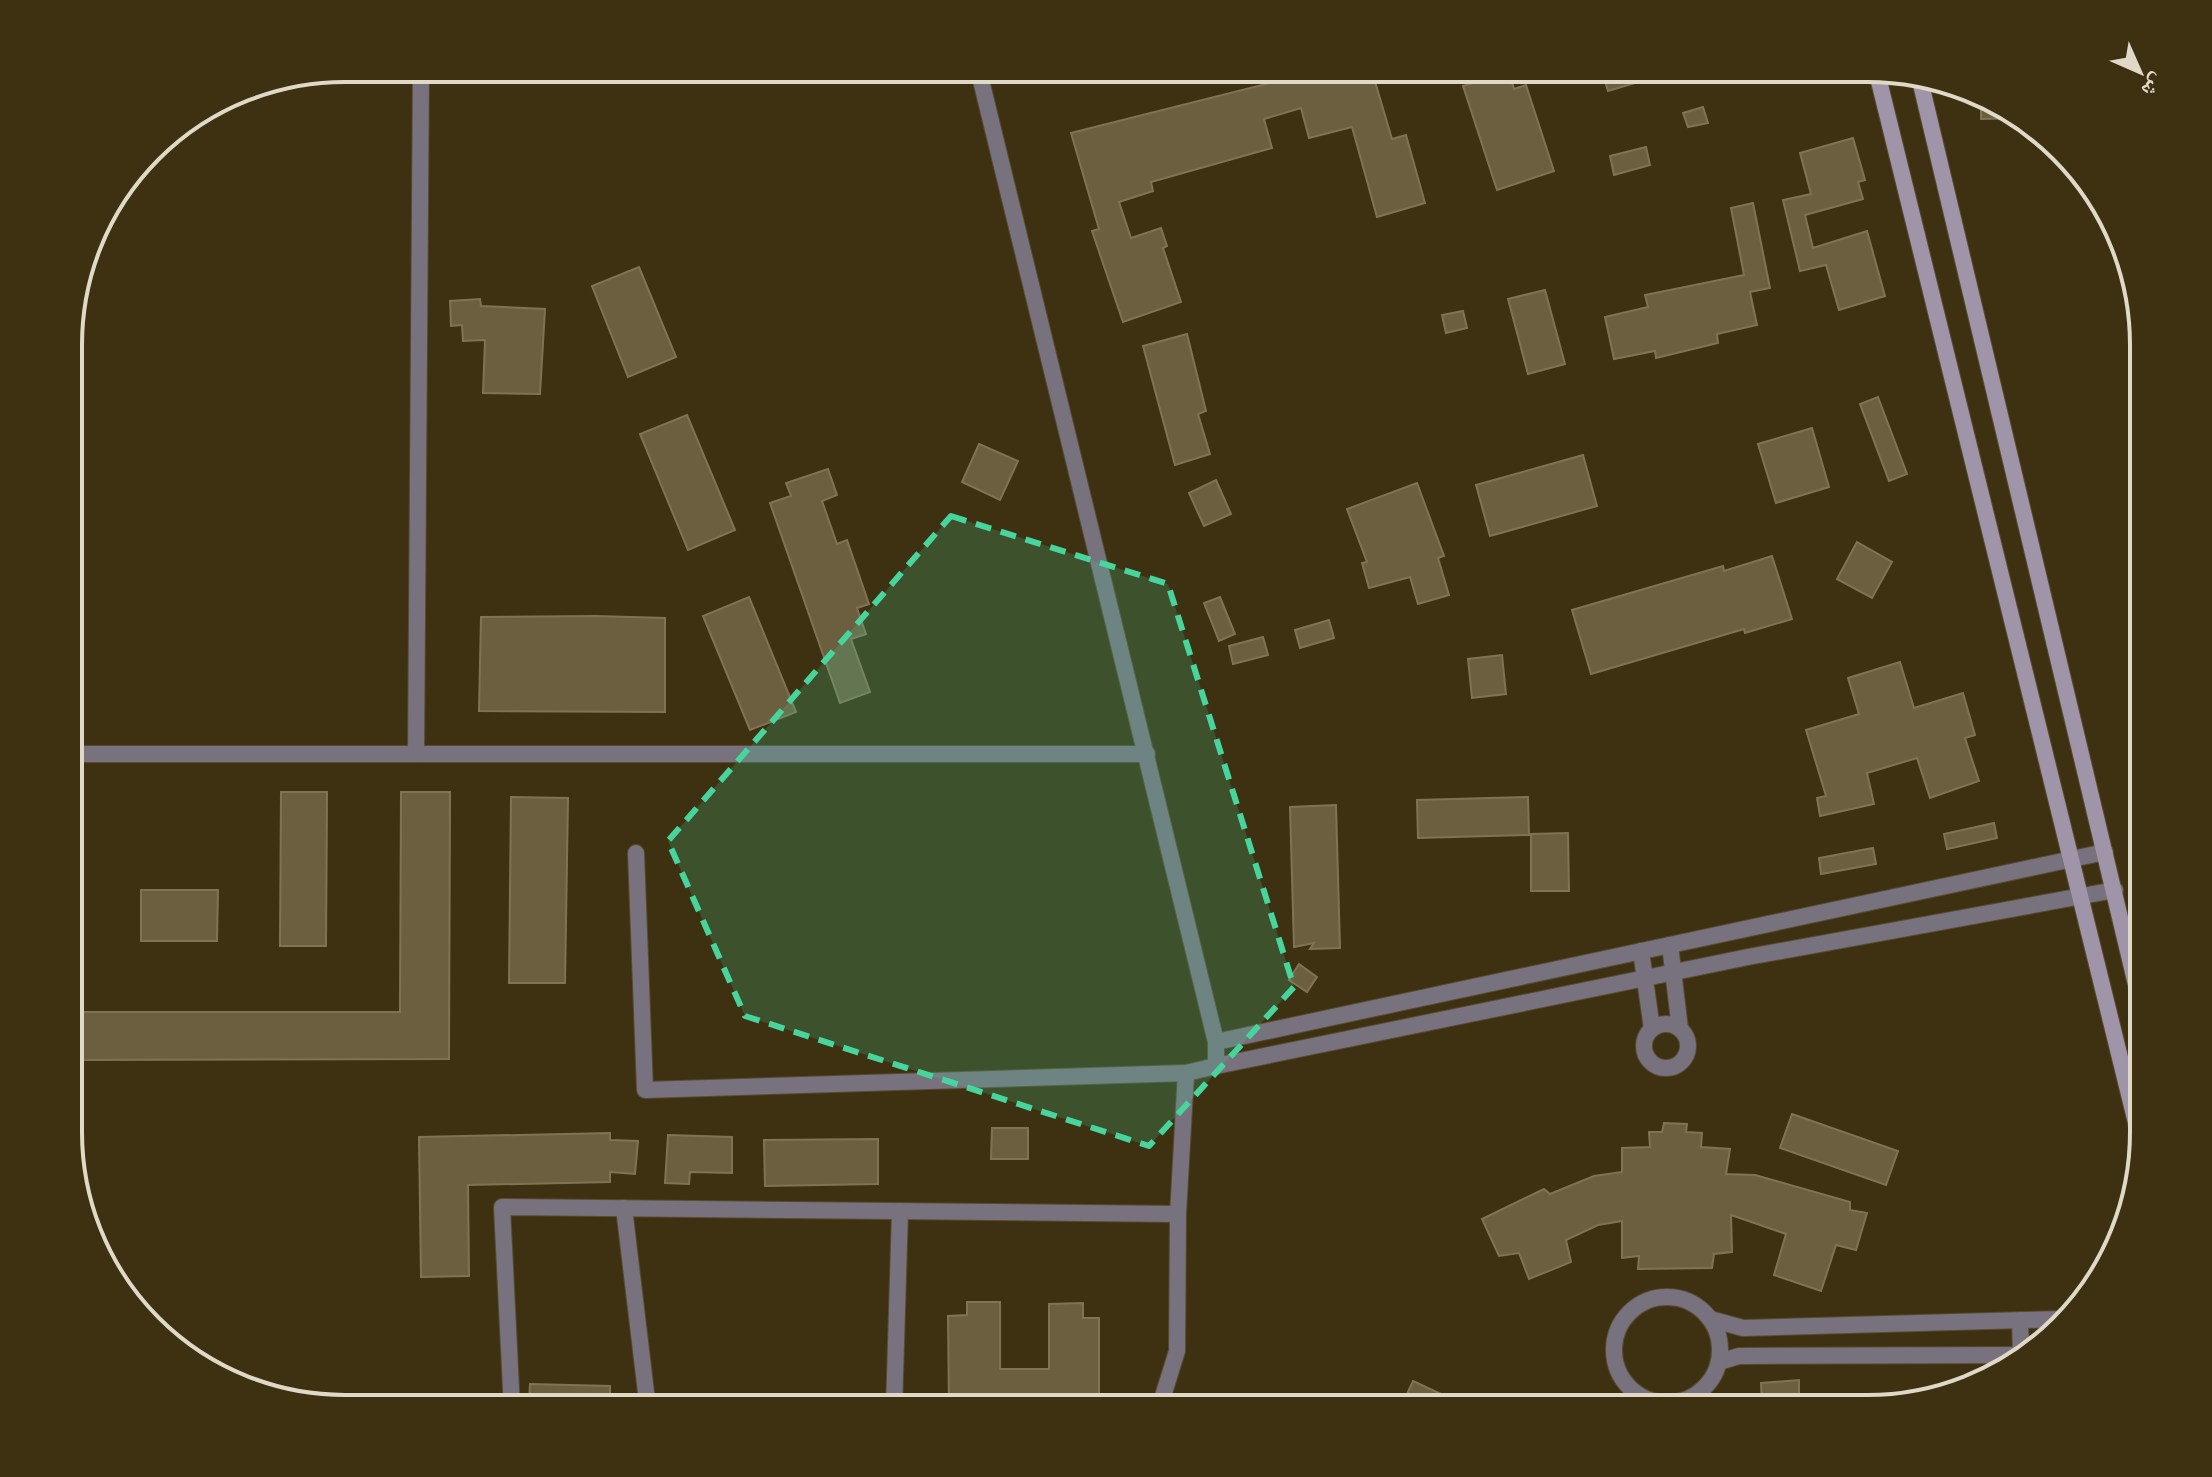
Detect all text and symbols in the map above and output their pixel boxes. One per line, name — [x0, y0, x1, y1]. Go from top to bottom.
north arrow — [2100, 32, 2180, 112]
text: ش — [2136, 68, 2172, 104]

